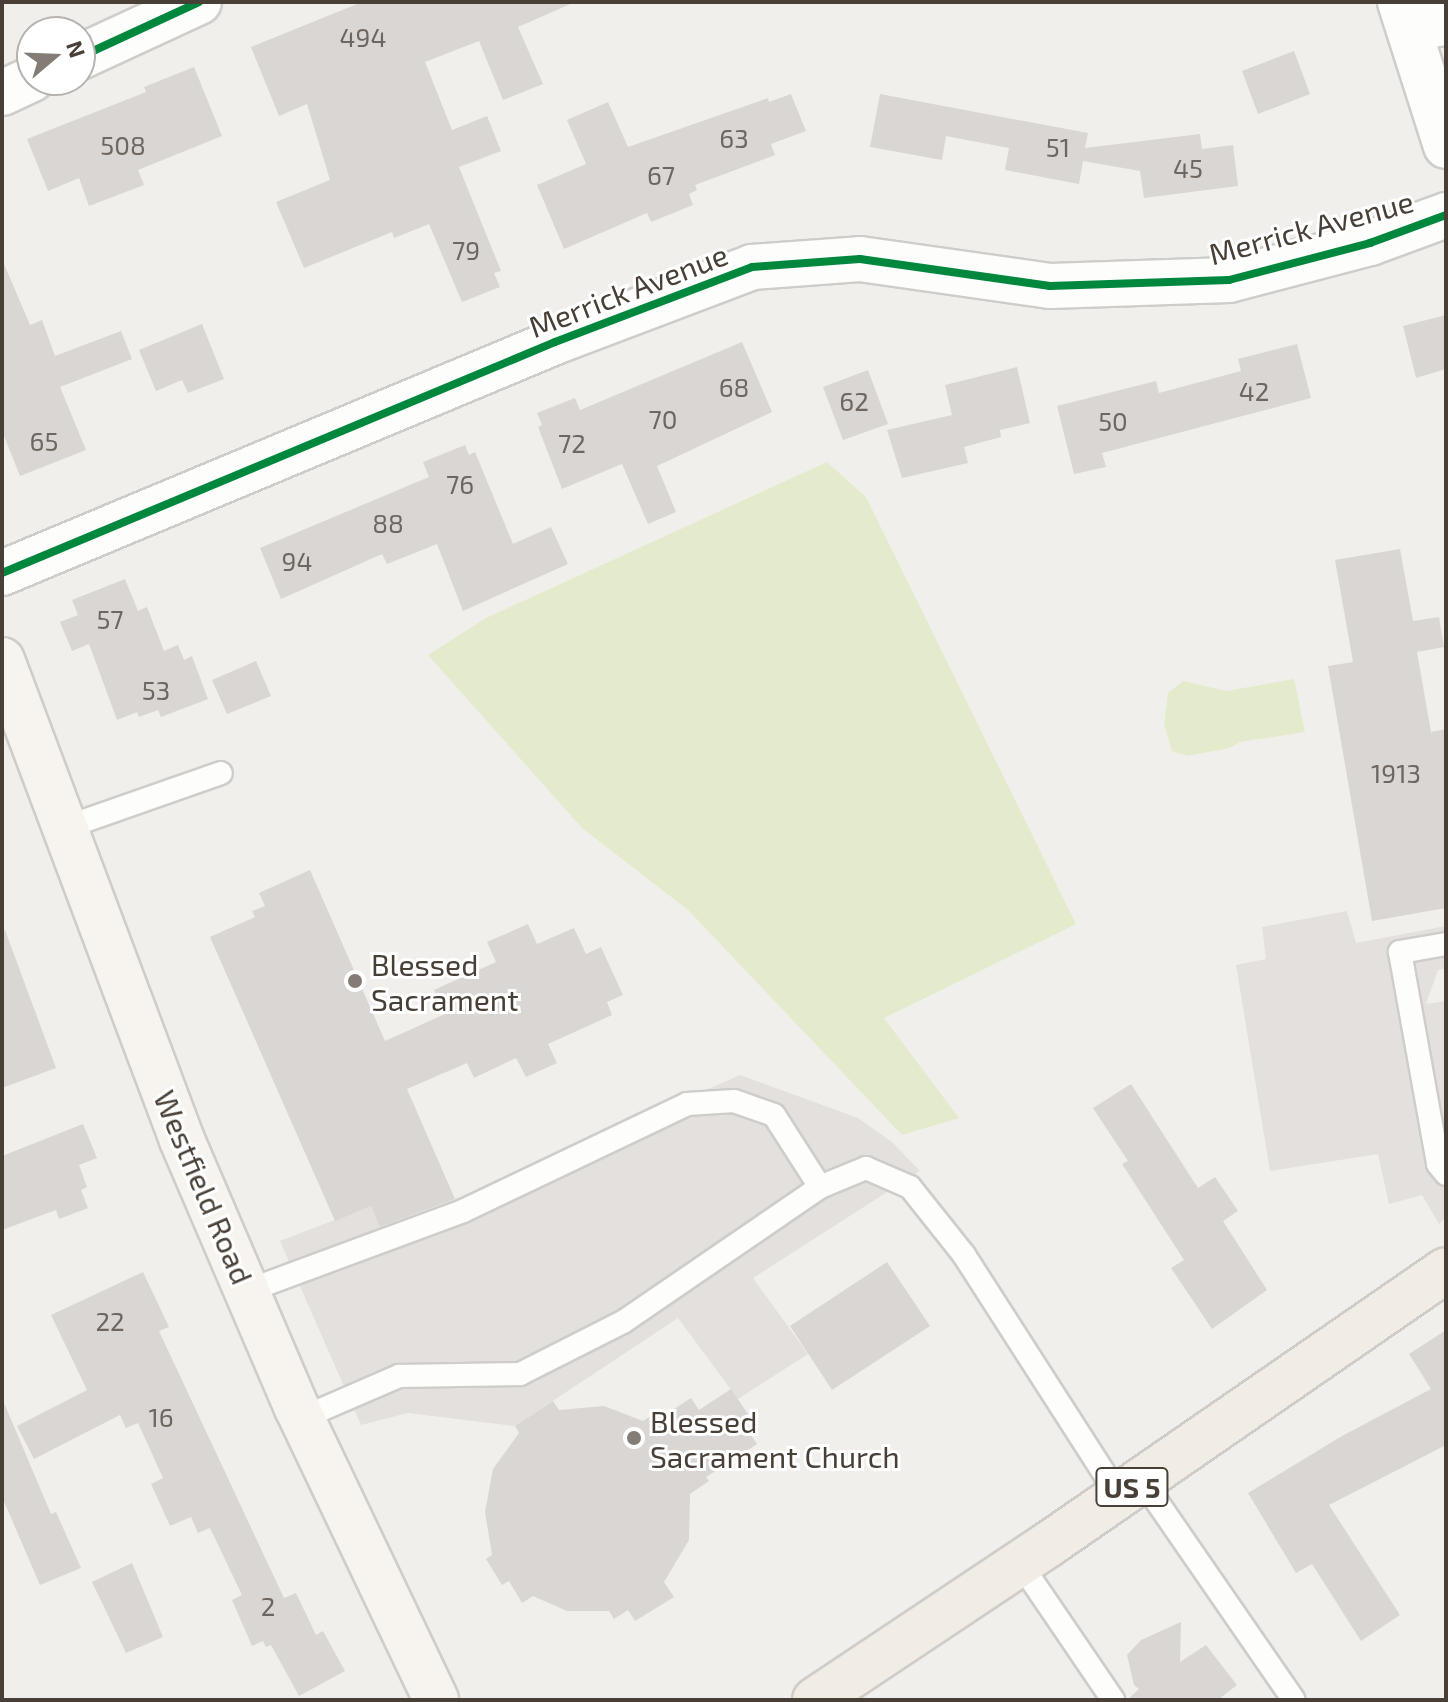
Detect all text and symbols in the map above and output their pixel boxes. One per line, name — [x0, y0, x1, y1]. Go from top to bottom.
north arrow — [16, 16, 96, 96]
house number: 494 — [340, 21, 386, 53]
text: N — [62, 37, 92, 61]
house number: 63 — [719, 122, 749, 154]
house number: 508 — [100, 129, 146, 161]
house number: 51 — [1046, 131, 1070, 163]
house number: 45 — [1173, 152, 1203, 184]
house number: 67 — [647, 159, 675, 191]
street label: Merrick Avenue — [1204, 182, 1418, 272]
house number: 79 — [452, 234, 480, 266]
street label: Merrick Avenue — [523, 235, 733, 345]
house number: 68 — [719, 371, 749, 403]
house number: 42 — [1239, 375, 1269, 407]
house number: 62 — [839, 385, 869, 417]
house number: 70 — [649, 403, 677, 435]
house number: 50 — [1098, 405, 1128, 437]
house number: 65 — [30, 425, 58, 457]
house number: 72 — [558, 427, 586, 459]
house number: 76 — [446, 468, 474, 500]
house number: 88 — [372, 507, 404, 539]
house number: 94 — [282, 545, 312, 577]
house number: 57 — [96, 603, 124, 635]
house number: 53 — [142, 674, 170, 706]
house number: 1913 — [1371, 757, 1421, 789]
place label: Blessed Sacrament — [371, 946, 519, 1016]
marker: Blessed Sacrament — [346, 972, 364, 990]
street label: Westfield Road — [147, 1085, 261, 1289]
house number: 22 — [95, 1305, 125, 1337]
house number: 16 — [148, 1401, 174, 1433]
place label: Blessed Sacrament Church — [650, 1403, 900, 1474]
marker: Blessed Sacrament Church — [625, 1429, 643, 1447]
road number: US 5 — [1094, 1463, 1170, 1511]
house number: 2 — [261, 1590, 275, 1622]

